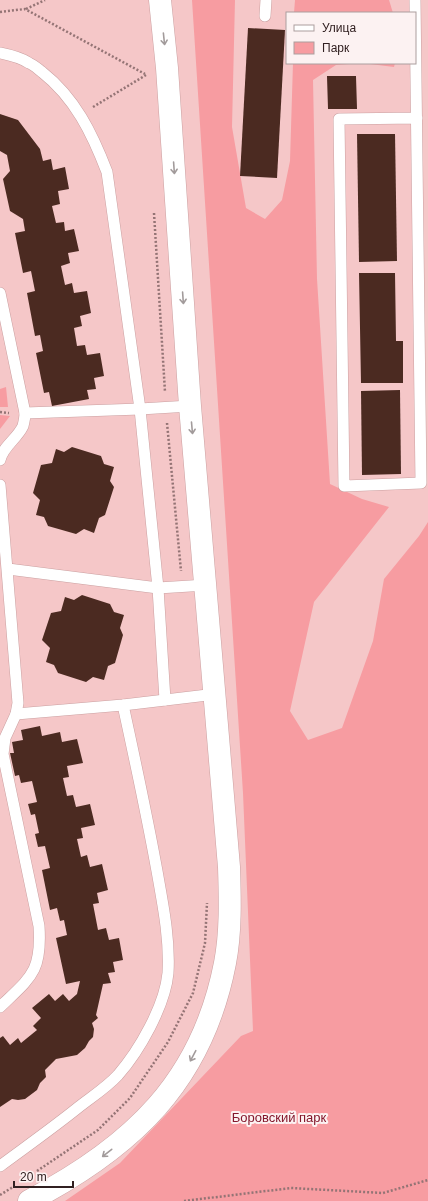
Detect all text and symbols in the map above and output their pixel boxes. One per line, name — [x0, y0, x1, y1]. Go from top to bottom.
legend — [286, 12, 416, 64]
text: Улица — [322, 21, 356, 35]
one-way arrow — [160, 32, 168, 45]
text: Парк — [322, 41, 350, 55]
one-way arrow — [170, 161, 177, 174]
one-way arrow — [179, 291, 186, 304]
one-way arrow — [189, 421, 196, 434]
one-way arrow — [189, 1050, 196, 1062]
park label: Боровский парк — [232, 1110, 327, 1125]
one-way arrow — [102, 1148, 113, 1157]
scale bar — [14, 1163, 73, 1189]
text: 20 m — [20, 1170, 47, 1184]

